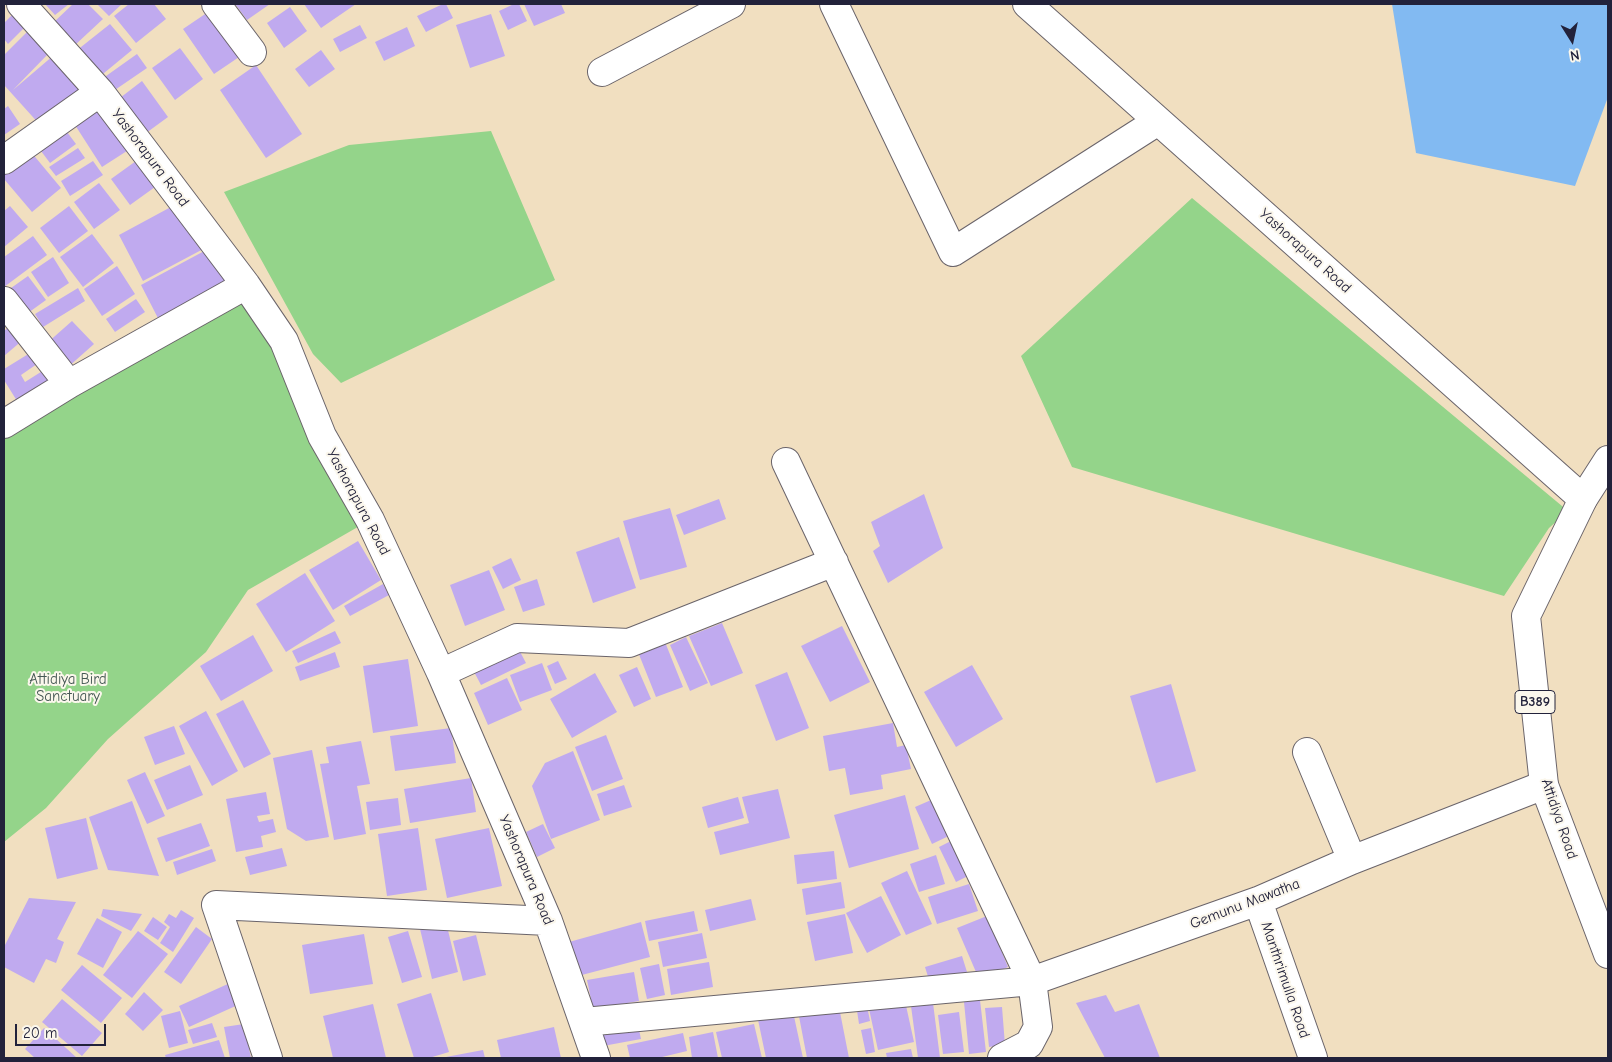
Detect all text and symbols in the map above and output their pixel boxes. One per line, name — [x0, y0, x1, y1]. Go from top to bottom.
north arrow — [1547, 15, 1597, 65]
text: N — [1569, 46, 1581, 64]
street label: Yashorapura Road — [107, 106, 193, 210]
street label: Yashorapura Road — [1255, 205, 1355, 297]
street label: Yashorapura Road — [322, 446, 394, 558]
park label: Attidiya Bird Sanctuary — [29, 671, 107, 706]
road number: B389 — [1515, 690, 1555, 714]
street label: Attidiya Road — [1537, 777, 1581, 861]
street label: Yashorapura Road — [495, 812, 557, 928]
street label: Gemunu Mawatha — [1188, 875, 1302, 933]
street label: Manthrimulla Road — [1257, 919, 1313, 1041]
scale bar — [18, 1014, 109, 1046]
text: 20 m — [23, 1024, 57, 1042]

